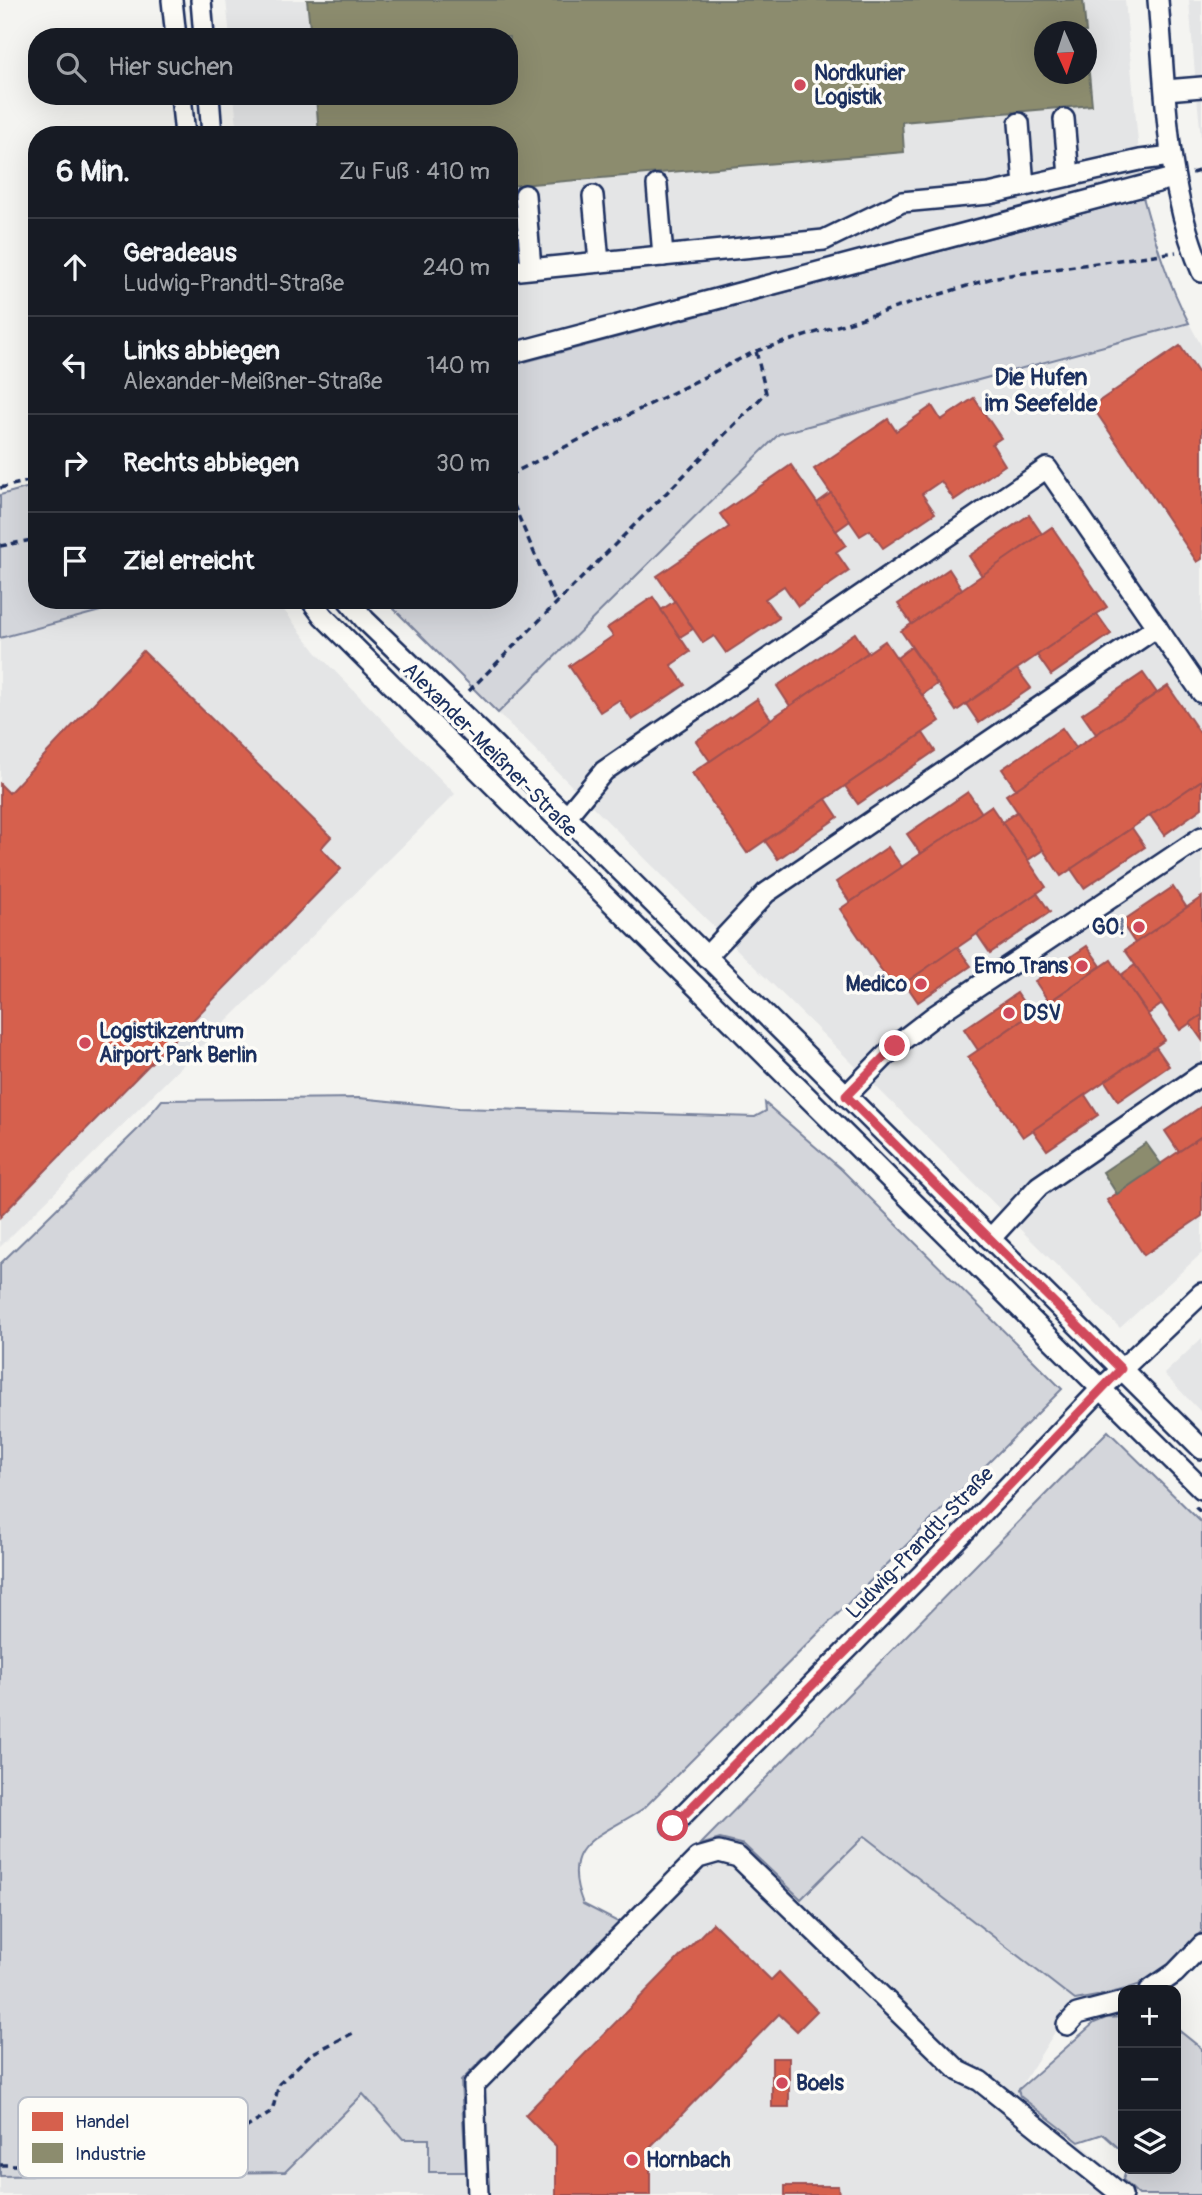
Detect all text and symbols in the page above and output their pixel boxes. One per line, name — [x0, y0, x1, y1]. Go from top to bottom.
north arrow — [1034, 21, 1097, 84]
search box — [28, 28, 518, 105]
icon: search — [52, 48, 90, 86]
text: Hier suchen — [108, 51, 233, 83]
place label: Nordkurier Logistik — [814, 60, 906, 111]
marker: Nordkurier Logistik — [792, 77, 808, 93]
text: 6 Min. — [56, 153, 130, 190]
text: Zu Fuß · 410 m — [339, 157, 490, 186]
text: Geradeaus — [123, 237, 237, 269]
icon: ahead — [56, 248, 94, 286]
text: 240 m — [423, 253, 490, 282]
text: Ludwig-Prandtl-Straße — [123, 269, 344, 298]
text: Links abbiegen — [123, 335, 280, 367]
icon: left — [56, 346, 94, 384]
text: 140 m — [427, 351, 490, 380]
district label: Die Hufen im Seefelde — [985, 363, 1098, 418]
text: Alexander-Meißner-Straße — [123, 367, 382, 396]
icon: right — [56, 444, 94, 482]
text: Rechts abbiegen — [123, 447, 299, 479]
text: 30 m — [436, 449, 490, 478]
icon: arrive — [56, 542, 94, 580]
text: Ziel erreicht — [123, 545, 254, 577]
street label: Alexander-Meißner-Straße — [397, 657, 584, 844]
place label: GO! — [1092, 914, 1125, 941]
marker: GO! — [1131, 919, 1147, 935]
place label: Emo Trans — [974, 953, 1069, 980]
marker: Emo Trans — [1074, 958, 1090, 974]
place label: Medico — [846, 971, 908, 998]
marker: Medico — [913, 976, 929, 992]
place label: DSV — [1023, 1000, 1061, 1027]
marker: DSV — [1001, 1005, 1017, 1021]
place label: Logistikzentrum Airport Park Berlin — [99, 1018, 257, 1069]
route end — [879, 1030, 910, 1061]
marker: Logistikzentrum Airport Park Berlin — [77, 1035, 93, 1051]
street label: Ludwig-Prandtl-Straße — [840, 1461, 1000, 1625]
route start — [657, 1810, 688, 1841]
map controls — [1118, 1985, 1181, 2174]
button: + — [1118, 1985, 1181, 2048]
button: − — [1118, 2048, 1181, 2111]
place label: Boels — [796, 2070, 845, 2097]
marker: Boels — [774, 2075, 790, 2091]
legend — [18, 2097, 248, 2178]
text: Handel — [75, 2110, 129, 2134]
button: layers — [1118, 2111, 1181, 2174]
text: Industrie — [75, 2142, 146, 2166]
place label: Hornbach — [646, 2147, 731, 2174]
marker: Hornbach — [624, 2152, 640, 2168]

